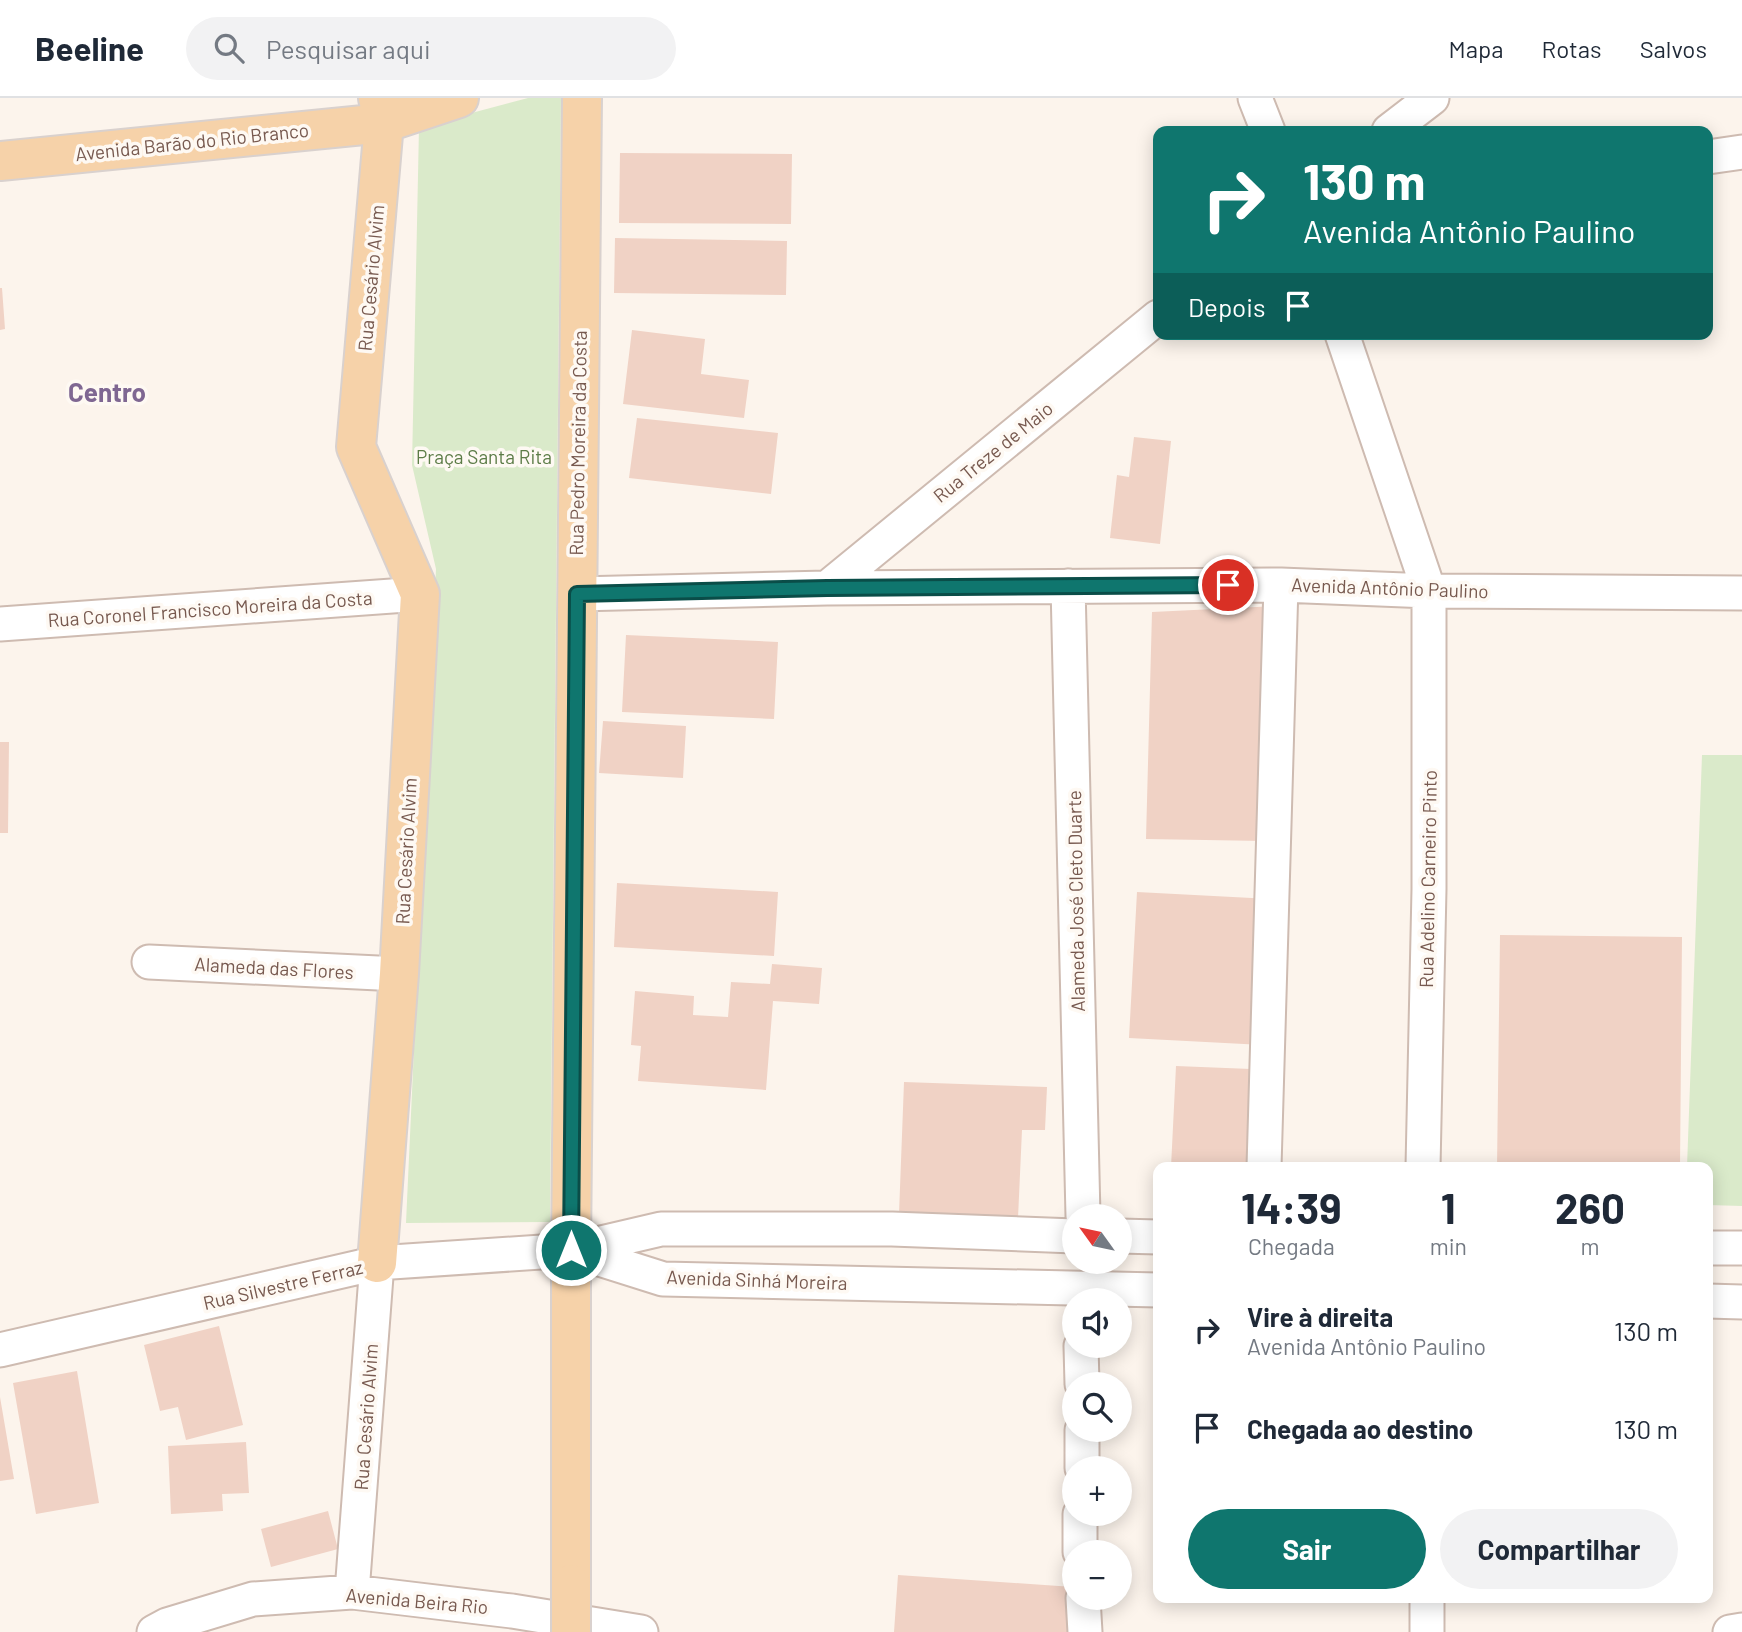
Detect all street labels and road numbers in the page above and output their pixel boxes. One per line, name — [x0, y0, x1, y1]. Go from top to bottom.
street label: Avenida Barão do Rio Branco — [74, 118, 310, 165]
street label: Rua Cesário Alvim — [353, 204, 388, 352]
street label: Rua Pedro Moreira da Costa — [564, 330, 591, 556]
street label: Rua Treze de Maio — [928, 396, 1057, 507]
street label: Avenida Antônio Paulino — [1291, 573, 1489, 602]
street label: Rua Coronel Francisco Moreira da Costa — [47, 586, 373, 631]
street label: Rua Adelino Carneiro Pinto — [1414, 770, 1441, 988]
street label: Rua Cesário Alvim — [390, 777, 421, 925]
street label: Alameda José Cleto Duarte — [1062, 790, 1089, 1012]
street label: Alameda das Flores — [194, 952, 354, 983]
street label: Rua Silvestre Ferraz — [201, 1255, 365, 1314]
street label: Avenida Sinhá Moreira — [666, 1265, 848, 1294]
street label: Rua Cesário Alvim — [349, 1343, 382, 1491]
street label: Avenida Beira Rio — [345, 1583, 489, 1618]

